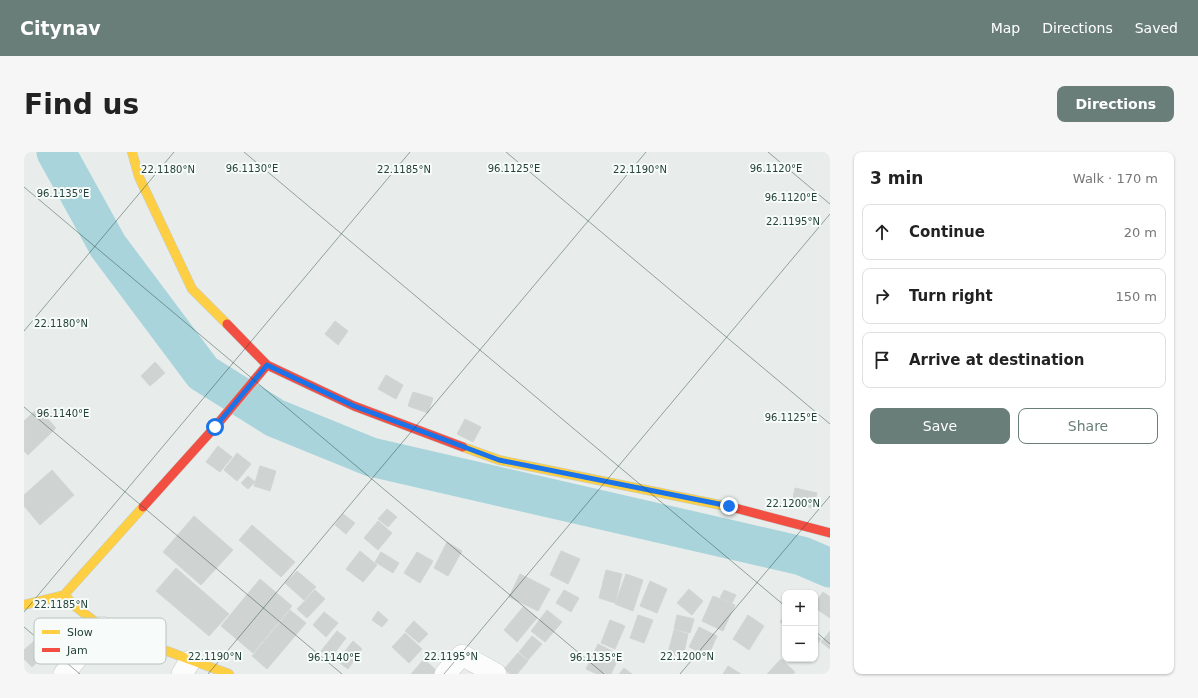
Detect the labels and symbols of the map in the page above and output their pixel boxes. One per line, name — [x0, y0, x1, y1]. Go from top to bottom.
text: 96.1130°E — [226, 163, 278, 174]
text: 96.1125°E — [488, 163, 540, 174]
text: 96.1120°E — [750, 163, 802, 174]
text: 22.1180°N — [141, 164, 195, 175]
text: 22.1185°N — [377, 164, 431, 175]
text: 22.1190°N — [613, 164, 667, 175]
text: 96.1135°E — [37, 188, 89, 199]
text: 96.1120°E — [765, 192, 817, 203]
text: 22.1195°N — [766, 216, 820, 227]
text: 22.1180°N — [34, 318, 88, 329]
text: 96.1140°E — [37, 408, 89, 419]
text: 96.1125°E — [765, 412, 817, 423]
route start — [206, 418, 224, 436]
route end — [720, 497, 738, 515]
text: 22.1200°N — [766, 498, 820, 509]
text: 22.1185°N — [34, 599, 88, 610]
legend — [34, 618, 166, 664]
text: Slow — [67, 626, 93, 639]
text: Jam — [66, 644, 88, 657]
text: 22.1190°N — [188, 651, 242, 662]
text: 22.1195°N — [424, 651, 478, 662]
text: 22.1200°N — [660, 651, 714, 662]
text: 96.1140°E — [308, 652, 360, 663]
text: 96.1135°E — [570, 652, 622, 663]

